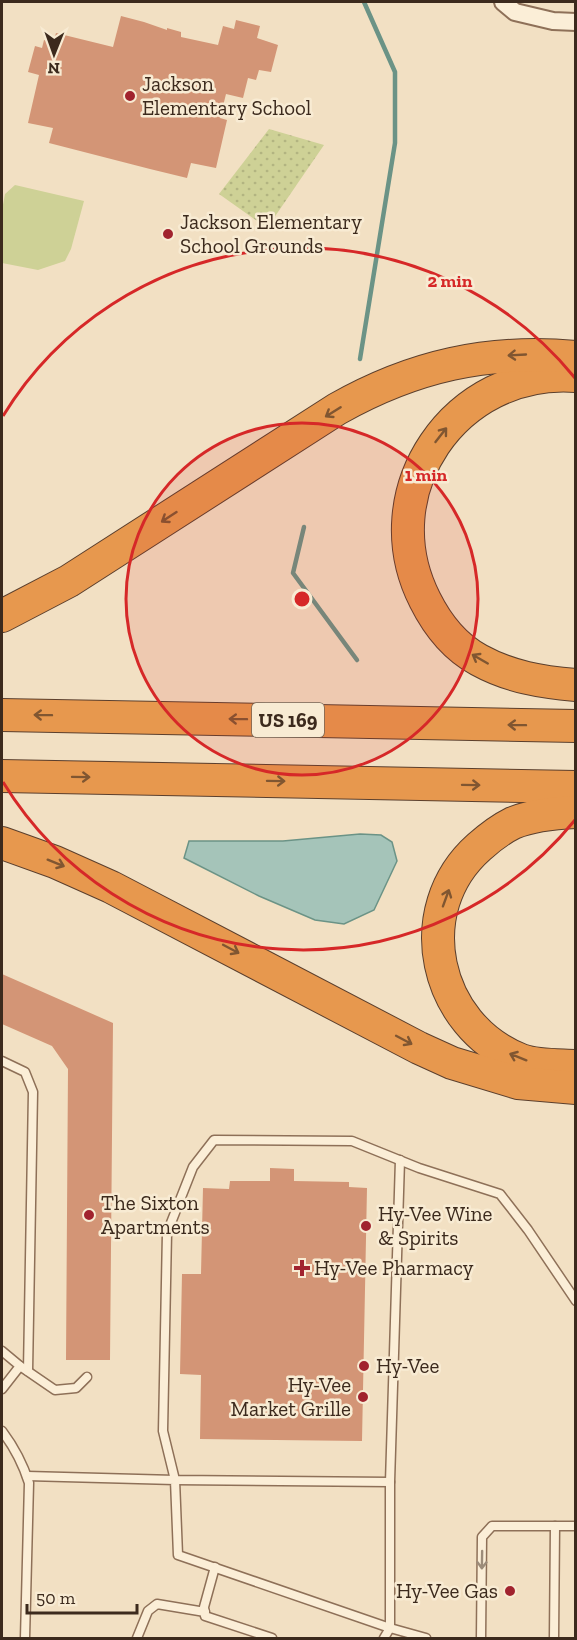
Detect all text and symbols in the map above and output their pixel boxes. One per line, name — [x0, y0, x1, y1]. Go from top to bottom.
north arrow — [24, 24, 84, 84]
text: N — [47, 59, 60, 78]
place label: Jackson Elementary School — [142, 71, 312, 120]
marker: Jackson Elementary School — [123, 89, 137, 103]
place label: Jackson Elementary School Grounds — [180, 209, 362, 258]
marker: Jackson Elementary School Grounds — [161, 227, 175, 241]
text: 2 min — [428, 270, 473, 292]
one-way arrow — [508, 350, 528, 361]
one-way arrow — [325, 406, 342, 418]
one-way arrow — [434, 427, 447, 443]
text: 1 min — [405, 464, 448, 486]
one-way arrow — [161, 512, 178, 524]
centre of rings — [292, 589, 312, 609]
one-way arrow — [472, 653, 489, 665]
road number: US 169 — [252, 703, 324, 737]
one-way arrow — [34, 710, 54, 721]
one-way arrow — [229, 713, 249, 725]
one-way arrow — [508, 719, 528, 731]
one-way arrow — [70, 772, 90, 783]
one-way arrow — [265, 775, 285, 787]
one-way arrow — [460, 779, 480, 791]
one-way arrow — [47, 858, 65, 869]
one-way arrow — [442, 889, 453, 907]
one-way arrow — [222, 944, 240, 956]
one-way arrow — [395, 1034, 412, 1046]
one-way arrow — [509, 1051, 528, 1062]
place label: The Sixton Apartments — [101, 1190, 210, 1239]
place label: Hy-Vee Wine & Spirits — [378, 1201, 493, 1250]
marker: The Sixton Apartments — [82, 1208, 96, 1222]
marker: Hy-Vee Wine & Spirits — [359, 1219, 373, 1233]
place label: Hy-Vee Pharmacy — [314, 1255, 474, 1280]
marker: Hy-Vee Pharmacy — [295, 1261, 309, 1275]
place label: Hy-Vee — [376, 1353, 439, 1378]
marker: Hy-Vee — [357, 1359, 371, 1373]
place label: Hy-Vee Market Grille — [231, 1372, 351, 1421]
marker: Hy-Vee Market Grille — [356, 1390, 370, 1404]
one-way arrow — [476, 1550, 488, 1570]
scale bar — [27, 1577, 136, 1615]
place label: Hy-Vee Gas — [396, 1578, 498, 1603]
marker: Hy-Vee Gas — [503, 1584, 517, 1598]
text: 50 m — [36, 1587, 76, 1609]

